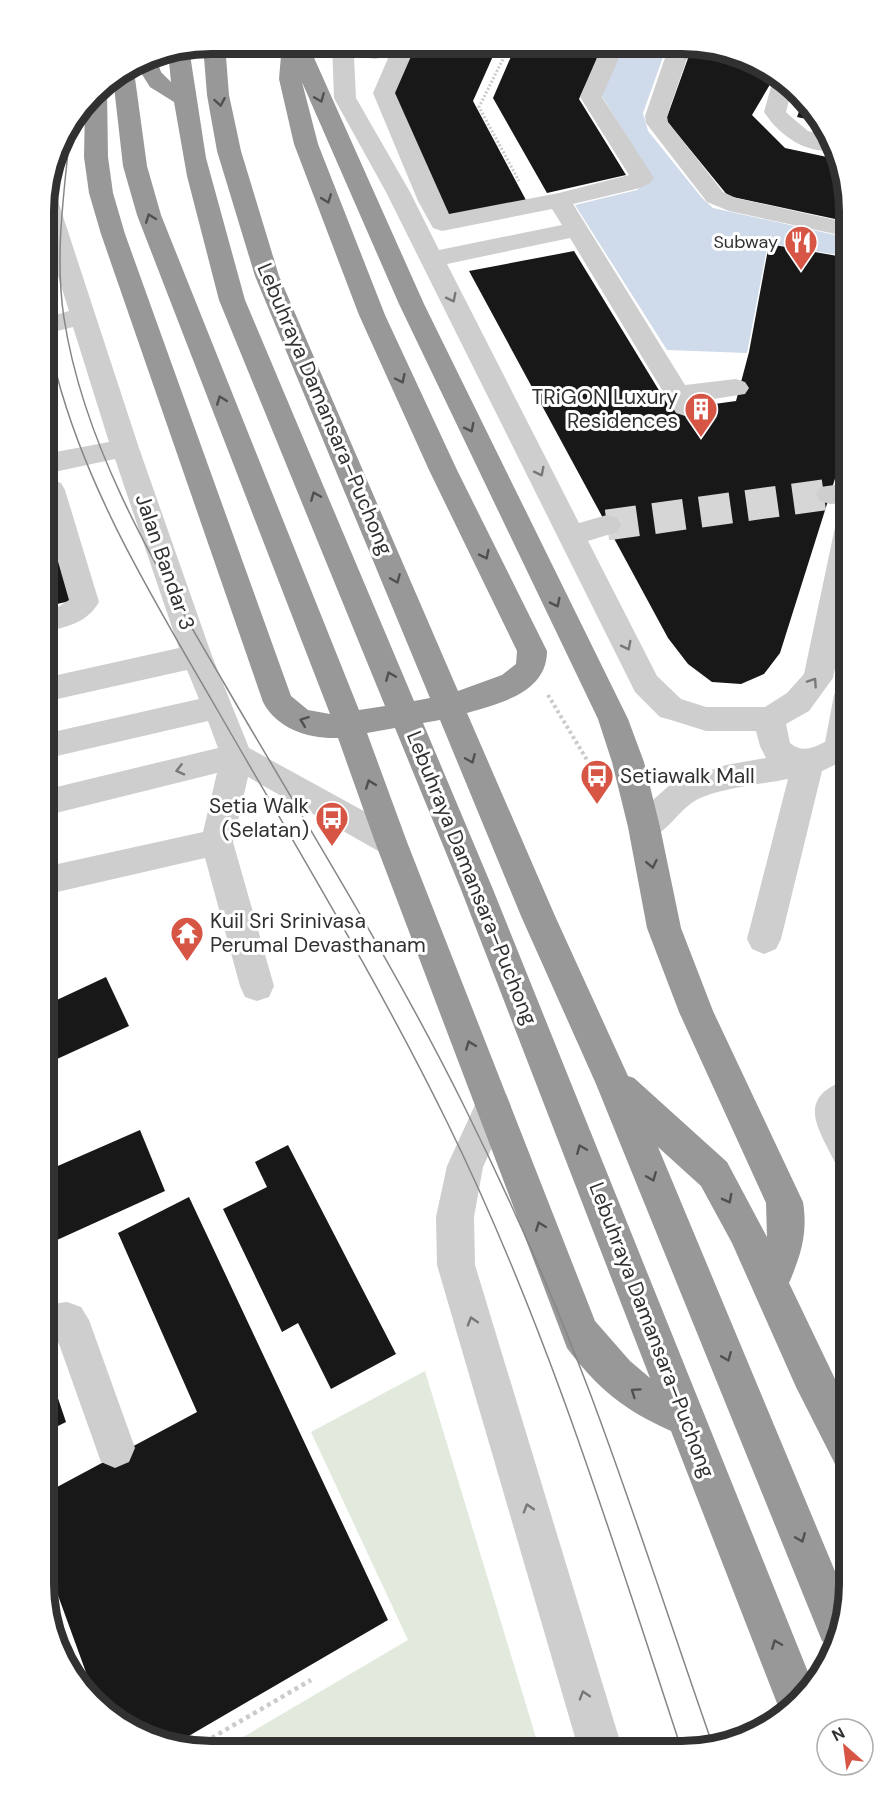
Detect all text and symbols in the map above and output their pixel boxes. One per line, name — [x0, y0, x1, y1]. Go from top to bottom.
one-way arrow — [312, 93, 325, 103]
one-way arrow — [213, 96, 226, 106]
one-way arrow — [320, 193, 333, 204]
one-way arrow — [145, 213, 158, 224]
restaurant icon: Subway — [783, 224, 819, 271]
place label: Subway — [713, 230, 778, 254]
street label: Lebuhraya Damansara–Puchong — [251, 259, 399, 559]
one-way arrow — [445, 291, 456, 302]
one-way arrow — [394, 373, 406, 384]
place label: TRiGON Luxury Residences — [531, 383, 678, 435]
building icon: TRiGON Luxury Residences — [683, 391, 719, 438]
one-way arrow — [216, 395, 229, 405]
one-way arrow — [463, 422, 475, 433]
one-way arrow — [533, 466, 544, 476]
street label: Jalan Bandar 3 — [129, 490, 201, 634]
one-way arrow — [310, 491, 322, 502]
one-way arrow — [477, 549, 489, 560]
one-way arrow — [389, 573, 401, 584]
one-way arrow — [549, 597, 561, 608]
one-way arrow — [620, 640, 632, 651]
one-way arrow — [384, 671, 397, 682]
one-way arrow — [806, 678, 817, 689]
one-way arrow — [299, 716, 310, 728]
street label: Lebuhraya Damansara–Puchong — [400, 727, 544, 1029]
one-way arrow — [464, 752, 476, 763]
bus stop icon: Setiawalk Mall — [579, 758, 615, 805]
place label: Setiawalk Mall — [620, 762, 755, 790]
one-way arrow — [175, 763, 185, 776]
one-way arrow — [365, 779, 378, 790]
place label: Setia Walk (Selatan) — [209, 792, 309, 844]
bus stop icon: Setia Walk (Selatan) — [314, 800, 350, 847]
one-way arrow — [645, 859, 658, 869]
place label: Kuil Sri Srinivasa Perumal Devasthanam — [210, 907, 426, 959]
temple icon: Kuil Sri Srinivasa Perumal Devasthanam — [169, 915, 205, 962]
one-way arrow — [464, 1040, 477, 1050]
one-way arrow — [576, 1144, 588, 1155]
one-way arrow — [645, 1171, 657, 1182]
street label: Lebuhraya Damansara–Puchong — [583, 1178, 722, 1482]
one-way arrow — [721, 1193, 732, 1204]
one-way arrow — [534, 1222, 547, 1232]
one-way arrow — [467, 1317, 479, 1327]
one-way arrow — [720, 1351, 732, 1362]
one-way arrow — [631, 1388, 642, 1399]
one-way arrow — [523, 1503, 535, 1514]
one-way arrow — [794, 1531, 806, 1542]
one-way arrow — [771, 1639, 783, 1650]
one-way arrow — [579, 1690, 591, 1701]
north arrow — [815, 1717, 875, 1777]
text: N — [828, 1722, 848, 1746]

